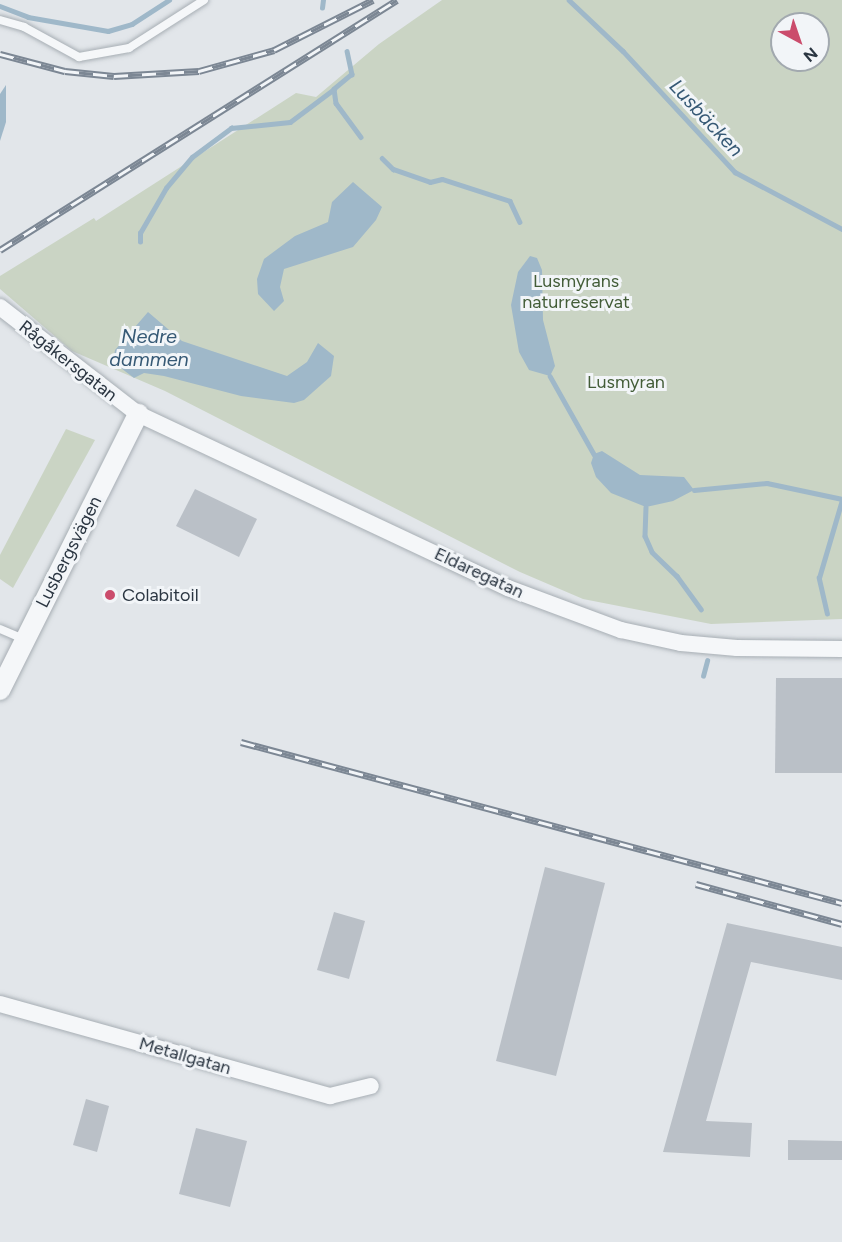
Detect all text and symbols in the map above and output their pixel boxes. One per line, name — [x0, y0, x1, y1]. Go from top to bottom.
north arrow — [770, 12, 830, 72]
text: N — [800, 43, 821, 66]
water label: Lusbäcken — [664, 74, 748, 162]
park label: Lusmyrans naturreservat — [522, 271, 630, 314]
street label: Rågåkersgatan — [15, 316, 121, 406]
water label: Nedre dammen — [109, 324, 189, 371]
park label: Lusmyran — [587, 371, 665, 393]
street label: Lusbergsvägen — [32, 493, 106, 611]
street label: Eldaregatan — [431, 543, 527, 603]
place label: Colabitoil — [122, 584, 199, 606]
marker: Colabitoil — [103, 588, 117, 602]
street label: Metallgatan — [137, 1033, 233, 1079]

